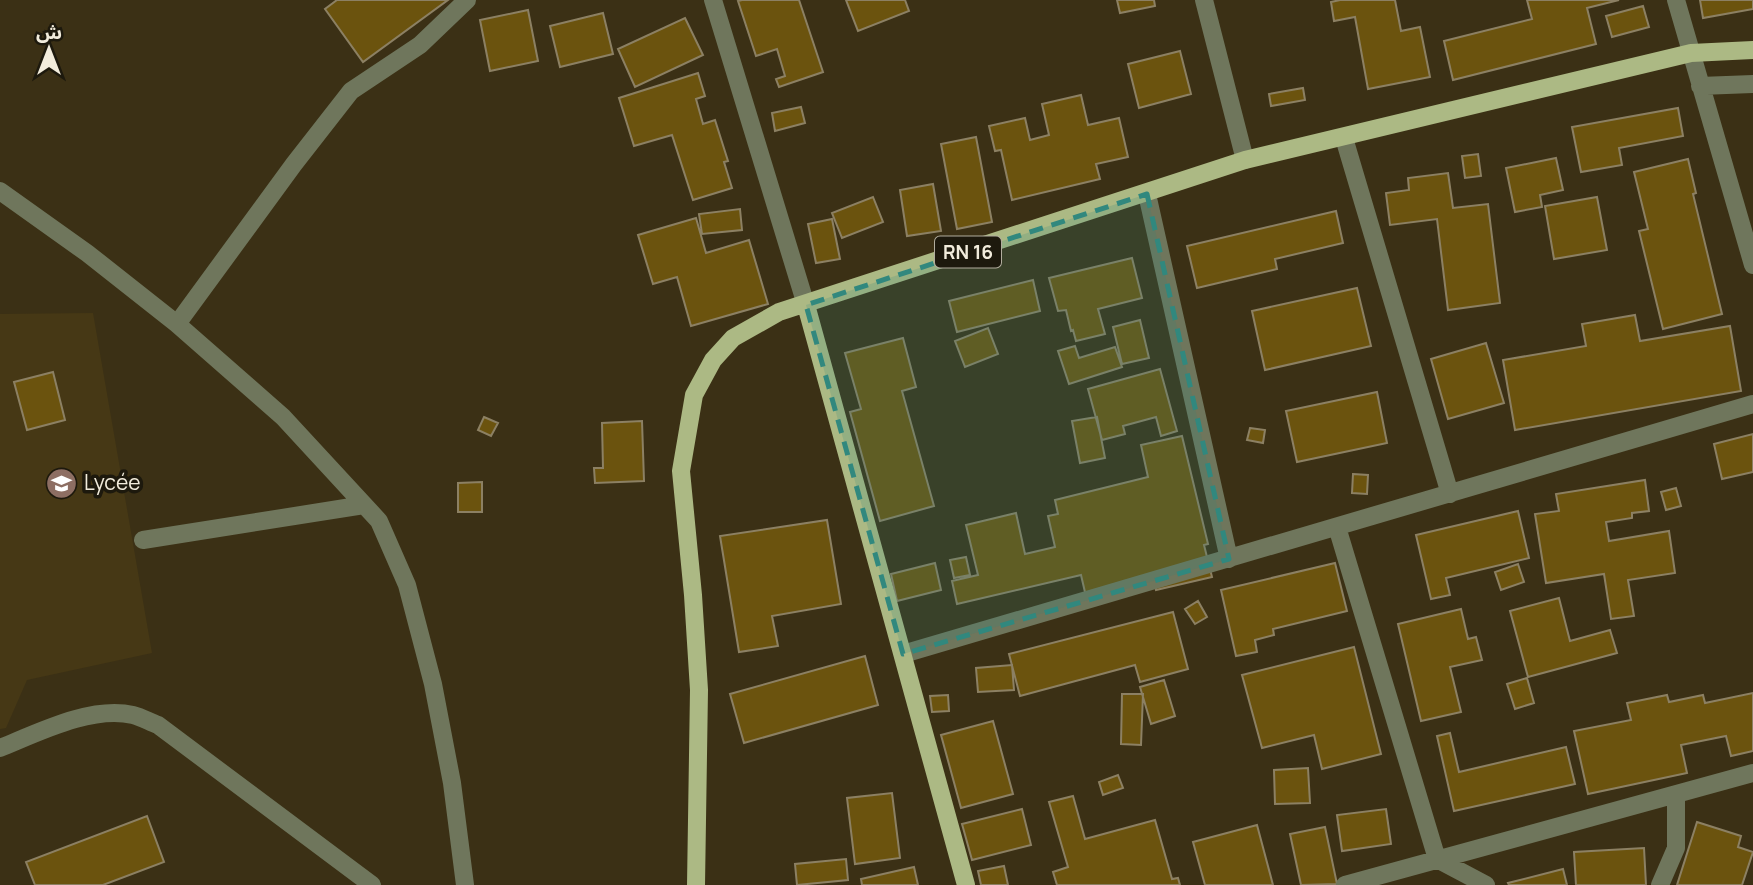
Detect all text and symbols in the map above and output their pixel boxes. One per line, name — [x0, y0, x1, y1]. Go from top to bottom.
north arrow — [14, 14, 84, 84]
text: ش — [36, 19, 62, 45]
road number: RN 16 — [935, 236, 1001, 268]
school or university icon: Lycée — [44, 466, 78, 500]
place label: Lycée — [84, 468, 141, 496]

